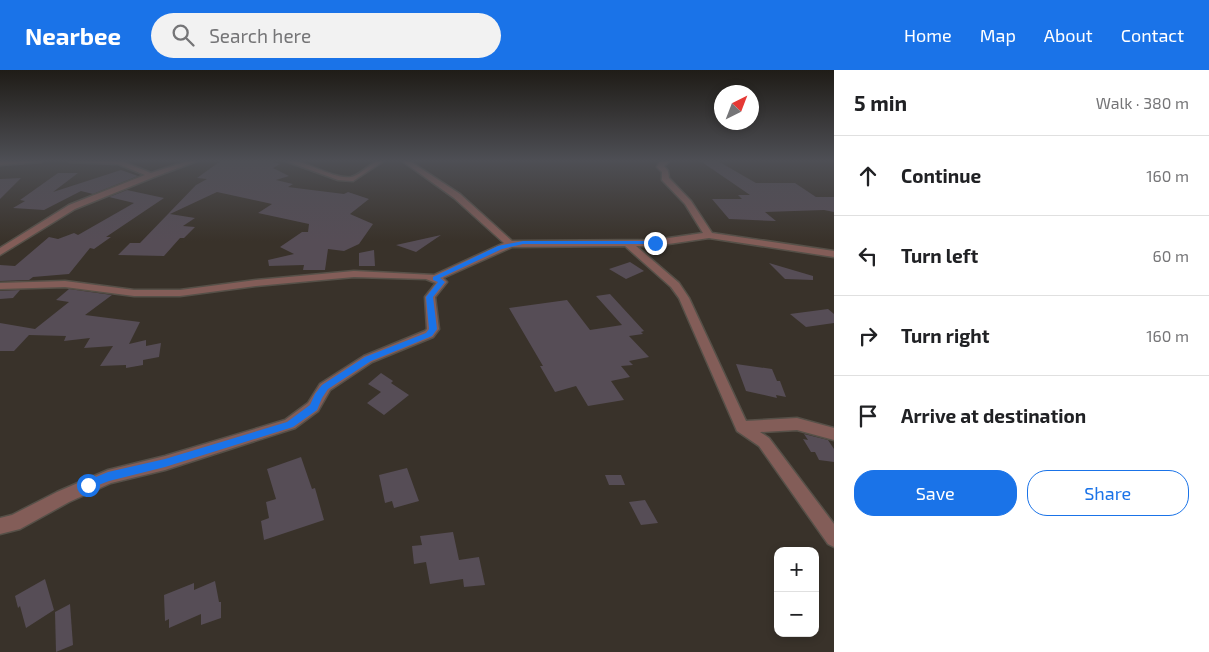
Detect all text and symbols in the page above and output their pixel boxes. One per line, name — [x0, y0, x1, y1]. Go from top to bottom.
search box — [151, 13, 501, 58]
text: Nearbee — [25, 21, 121, 50]
icon: search — [169, 21, 197, 49]
text: Search here — [209, 24, 311, 47]
text: Home — [904, 24, 952, 46]
text: Map — [980, 24, 1016, 46]
text: About — [1044, 24, 1093, 46]
text: Contact — [1121, 24, 1184, 46]
north arrow — [714, 85, 759, 130]
text: 5 min — [854, 90, 907, 115]
text: Walk · 380 m — [1096, 93, 1189, 112]
icon: ahead — [854, 162, 882, 190]
text: Continue — [901, 164, 981, 187]
text: 160 m — [1146, 166, 1189, 185]
route end — [644, 232, 667, 255]
icon: left — [854, 242, 882, 270]
text: Turn left — [901, 244, 978, 267]
text: 60 m — [1153, 246, 1189, 265]
icon: right — [854, 322, 882, 350]
text: Turn right — [901, 324, 989, 347]
text: 160 m — [1146, 326, 1189, 345]
icon: arrive — [854, 402, 882, 430]
text: Arrive at destination — [901, 404, 1086, 427]
button: Save — [854, 470, 1017, 516]
button: Share — [1027, 470, 1189, 516]
route start — [77, 474, 100, 497]
map controls — [774, 547, 819, 637]
button: + — [774, 547, 819, 592]
button: − — [774, 592, 819, 637]

